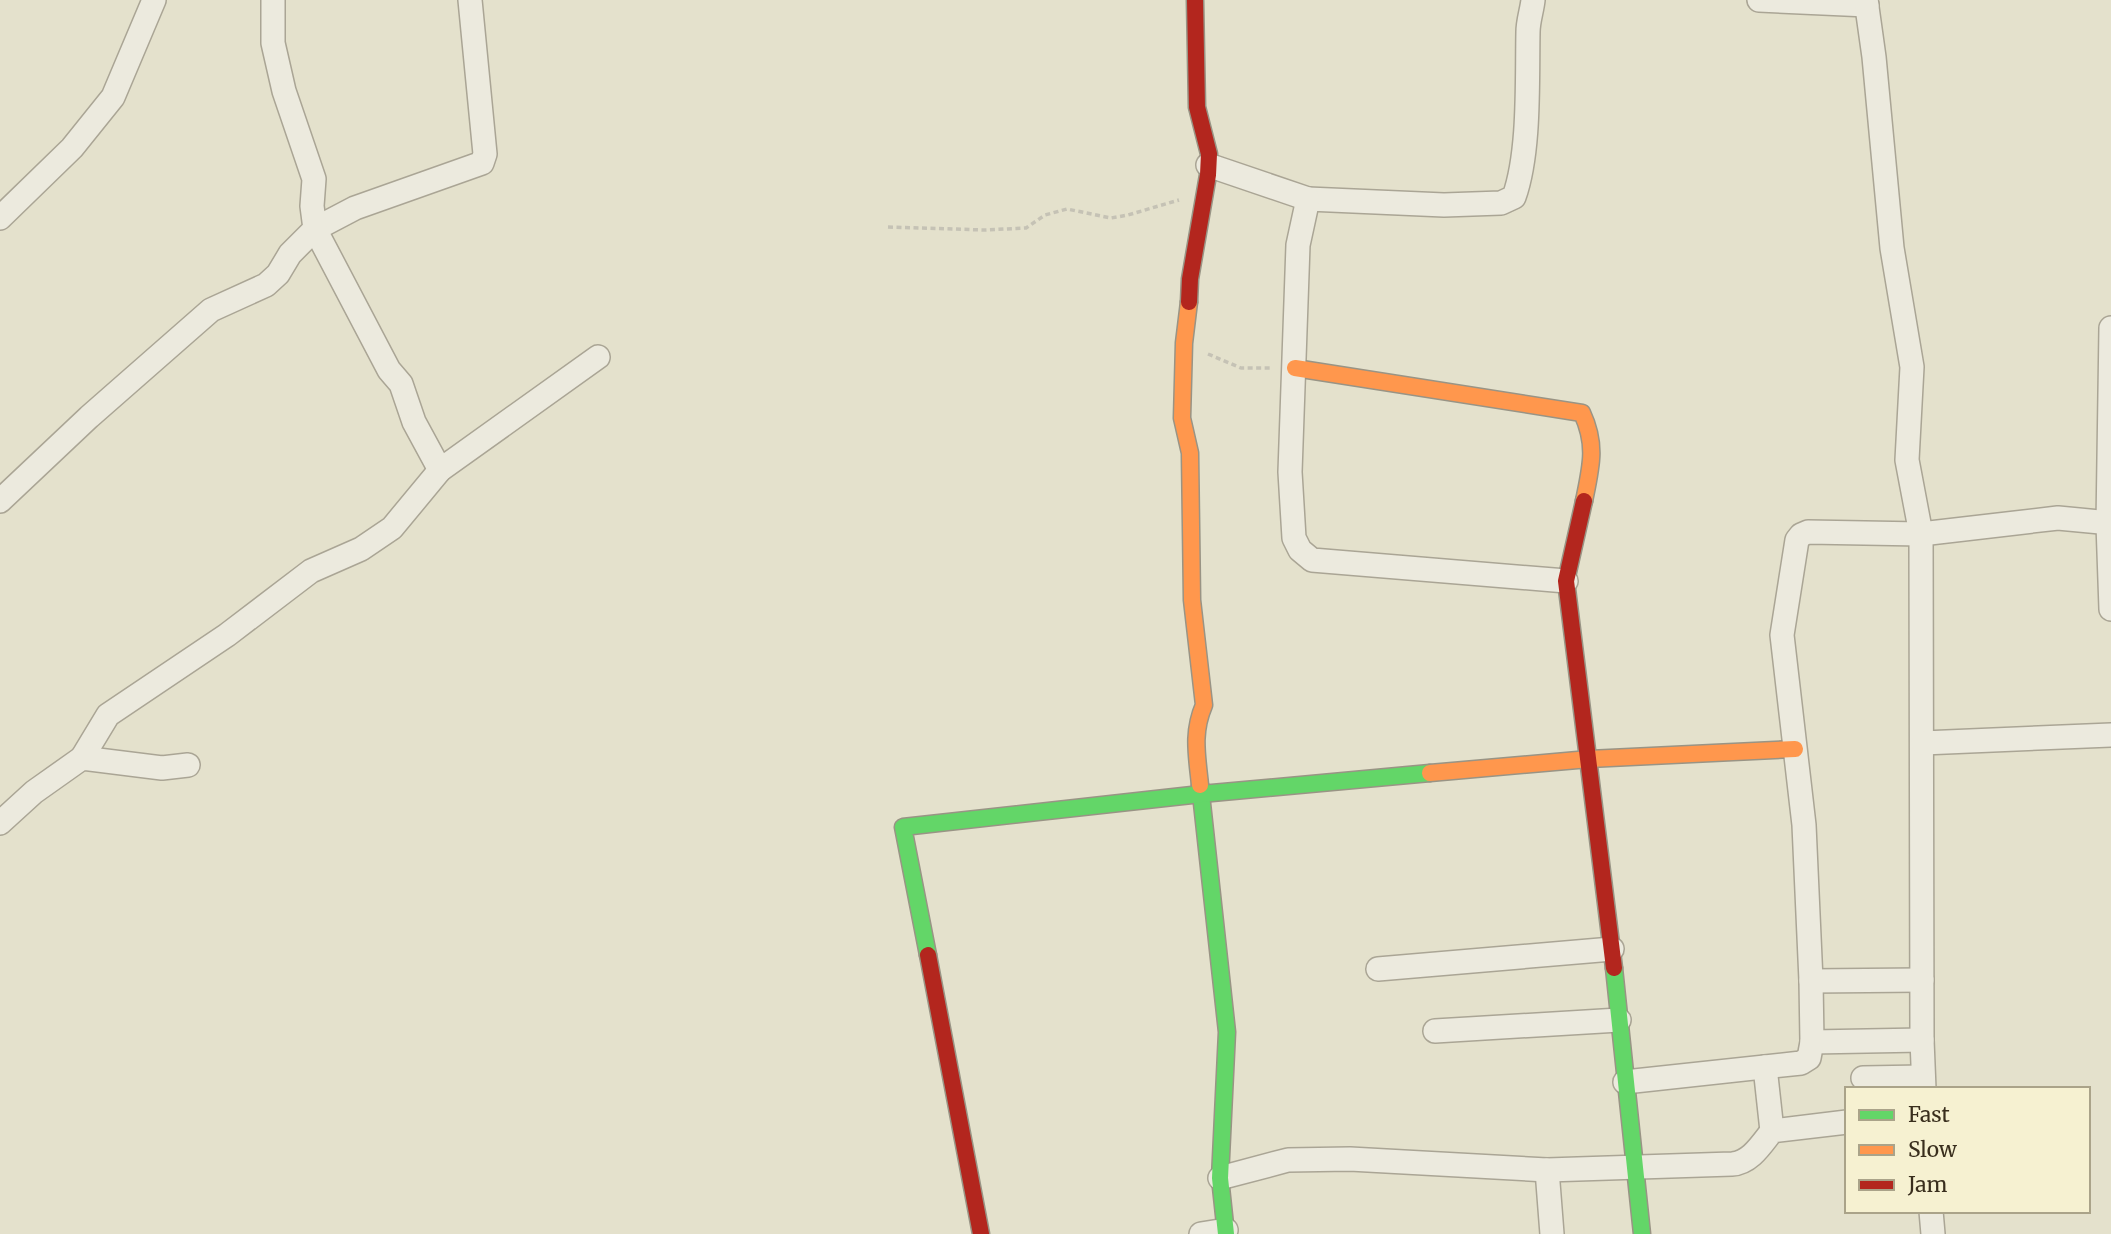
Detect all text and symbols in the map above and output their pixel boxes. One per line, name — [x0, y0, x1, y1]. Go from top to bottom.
legend — [1845, 1087, 2090, 1213]
text: Fast — [1908, 1101, 1950, 1128]
text: Slow — [1908, 1136, 1957, 1163]
text: Jam — [1907, 1171, 1947, 1198]

